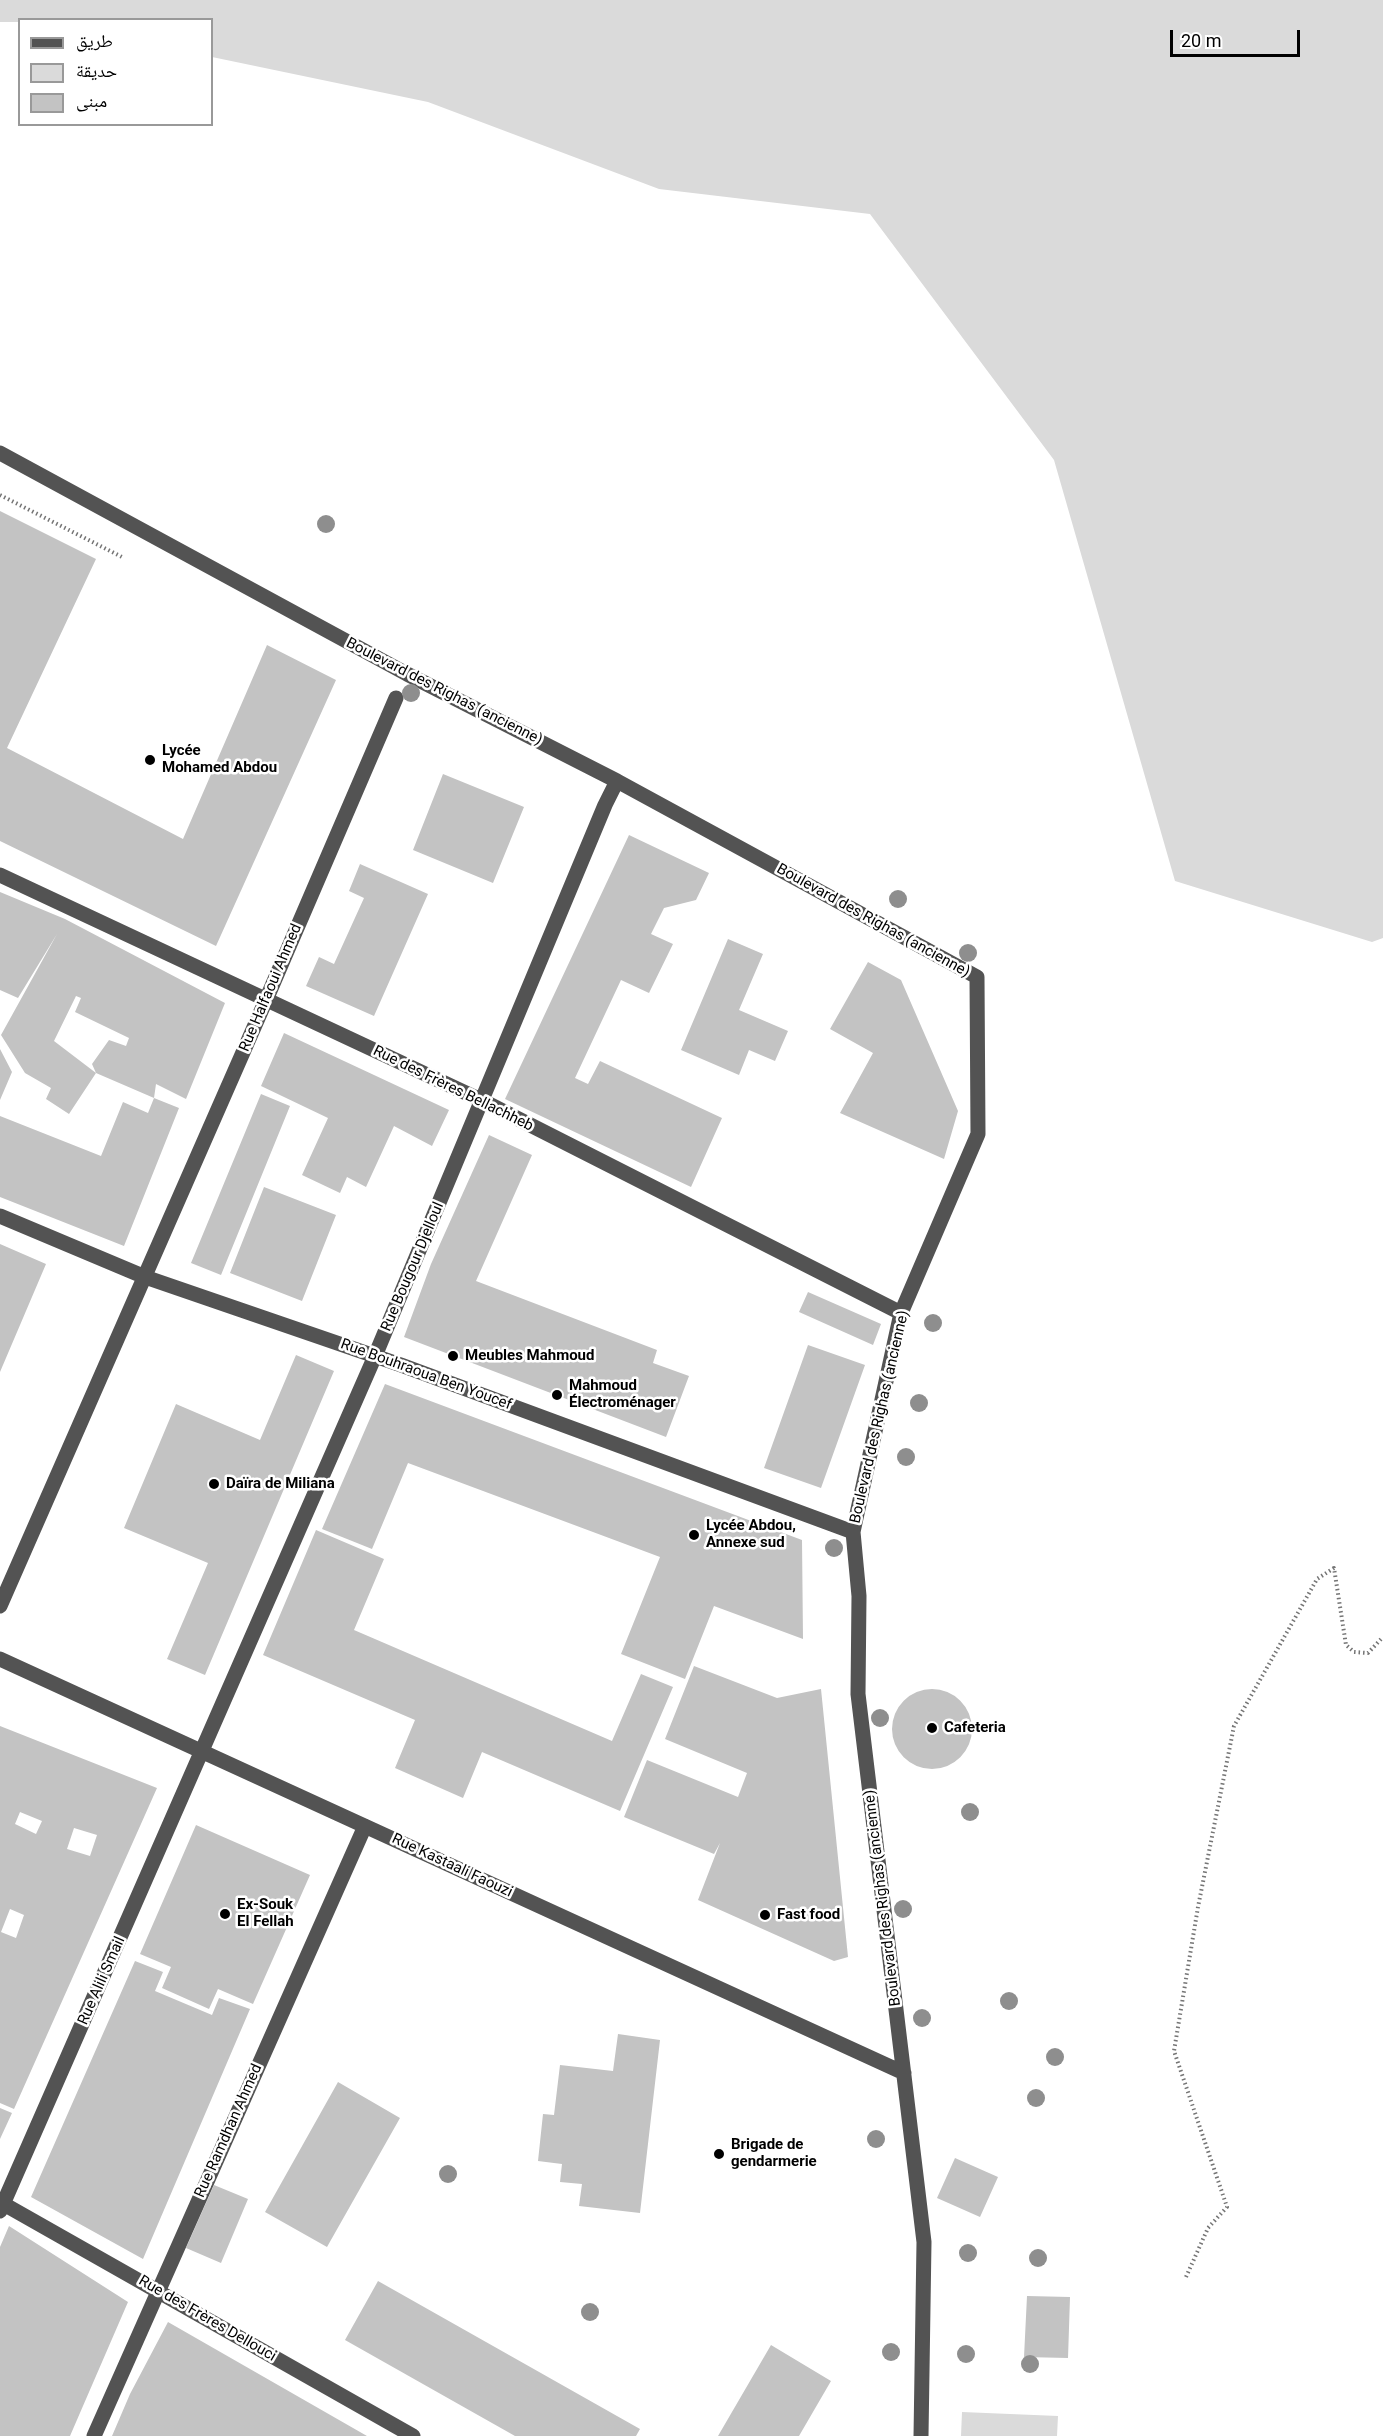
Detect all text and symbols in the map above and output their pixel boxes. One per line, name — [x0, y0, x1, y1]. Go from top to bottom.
legend — [18, 18, 213, 126]
scale bar — [1173, 18, 1304, 56]
text: طريق — [76, 30, 113, 51]
text: 20 m — [1181, 30, 1221, 51]
text: حديقة — [76, 60, 117, 81]
text: مبنى — [76, 90, 107, 111]
street label: Boulevard des Righas (ancienne) — [343, 635, 545, 749]
place label: Lycée Mohamed Abdou — [162, 742, 277, 777]
marker: Lycée Mohamed Abdou — [143, 753, 157, 767]
street label: Boulevard des Righas (ancienne) — [773, 860, 973, 982]
street label: Rue Halfaoui Ahmed — [236, 921, 306, 1055]
street label: Rue des Frères Bellachheb — [370, 1042, 536, 1136]
street label: Rue Bougour Djelloul — [378, 1200, 448, 1334]
street label: Boulevard des Righas (ancienne) — [847, 1309, 913, 1525]
street label: Rue Bouhraoua Ben Youcef — [338, 1336, 514, 1414]
place label: Meubles Mahmoud — [465, 1347, 594, 1365]
marker: Meubles Mahmoud — [446, 1349, 460, 1363]
place label: Mahmoud Électroménager — [569, 1377, 676, 1412]
marker: Mahmoud Électroménager — [550, 1388, 564, 1402]
place label: Daïra de Miliana — [226, 1475, 335, 1493]
marker: Daïra de Miliana — [207, 1477, 221, 1491]
place label: Lycée Abdou, Annexe sud — [706, 1517, 796, 1552]
marker: Lycée Abdou, Annexe sud — [687, 1528, 701, 1542]
place label: Cafeteria — [944, 1719, 1006, 1737]
marker: Cafeteria — [925, 1721, 939, 1735]
street label: Boulevard des Righas (ancienne) — [861, 1789, 905, 2007]
street label: Rue Kastaali Faouzi — [389, 1830, 515, 1902]
place label: Ex-Souk El Fellah — [237, 1896, 294, 1931]
place label: Fast food — [777, 1906, 840, 1924]
marker: Ex-Souk El Fellah — [218, 1907, 232, 1921]
marker: Fast food — [758, 1908, 772, 1922]
street label: Rue Alili Smail — [74, 1934, 130, 2028]
street label: Rue Ramdhan Ahmed — [191, 2061, 267, 2201]
place label: Brigade de gendarmerie — [731, 2136, 817, 2171]
marker: Brigade de gendarmerie — [712, 2147, 726, 2161]
street label: Rue des Frères Dellouci — [135, 2272, 279, 2366]

